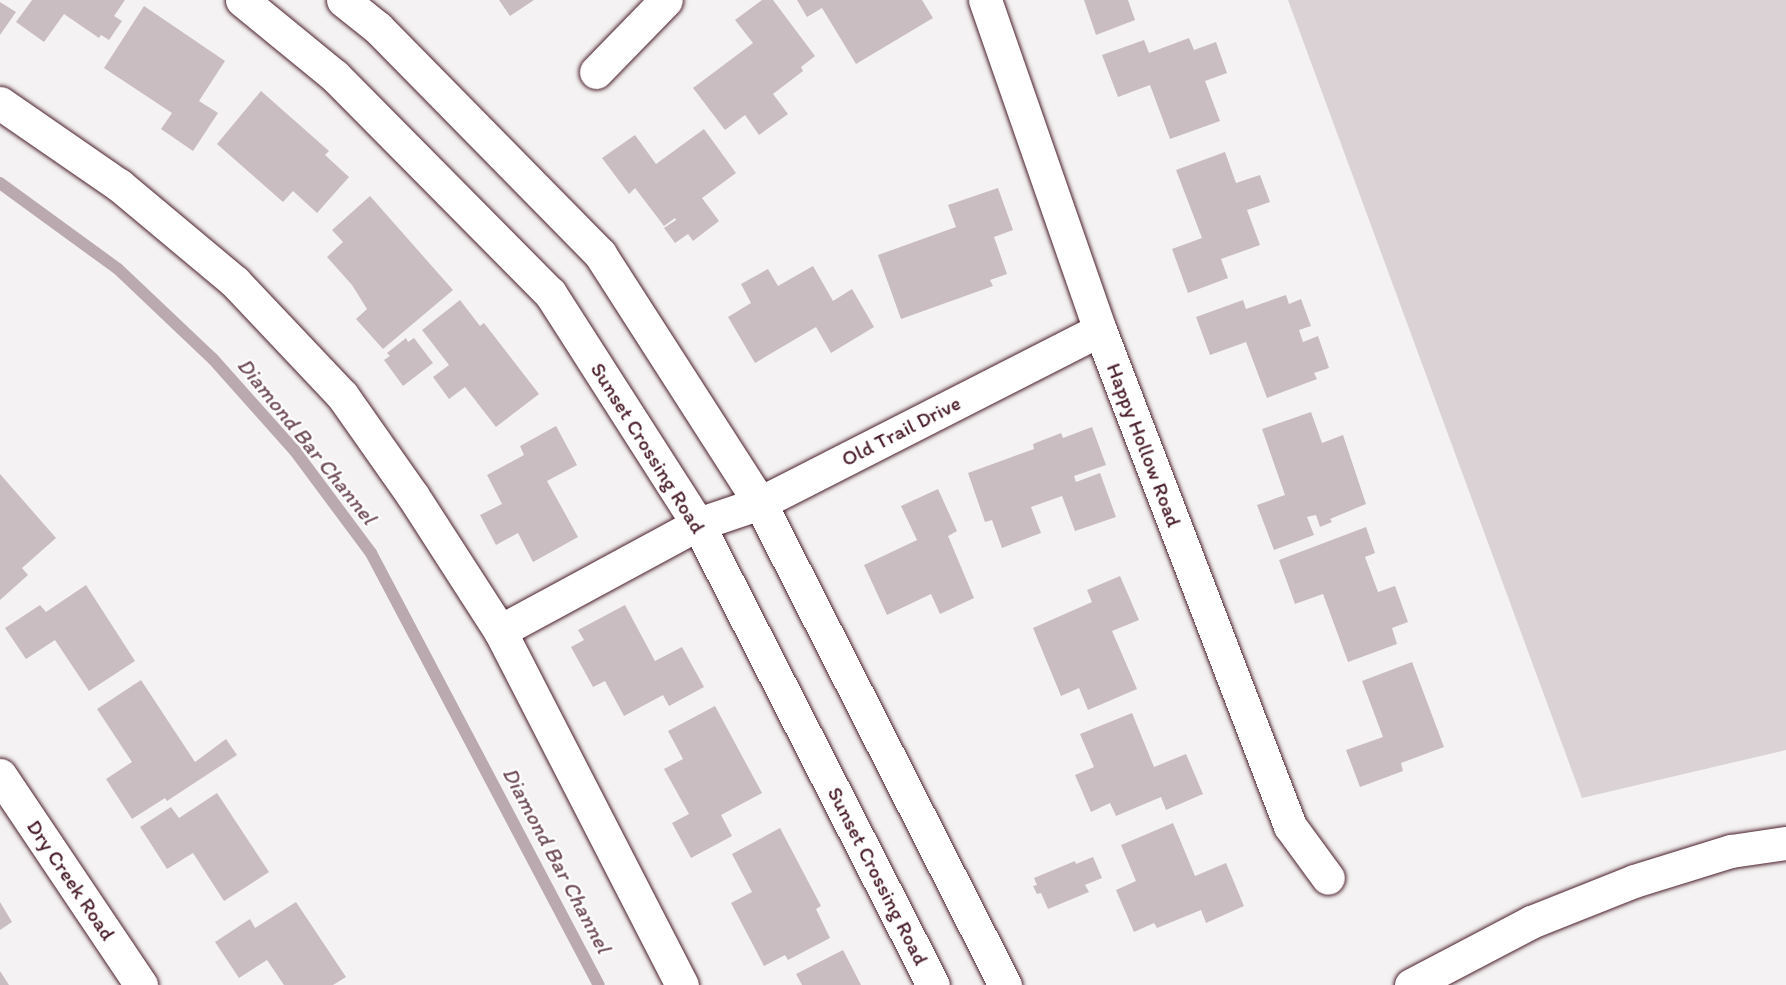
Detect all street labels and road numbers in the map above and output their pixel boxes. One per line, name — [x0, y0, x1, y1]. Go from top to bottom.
street label: Sunset Crossing Road — [585, 358, 711, 538]
street label: Happy Hollow Road — [1101, 359, 1187, 531]
street label: Old Trail Drive — [837, 390, 965, 472]
street label: Sunset Crossing Road — [822, 783, 934, 969]
street label: Dry Creek Road — [22, 815, 120, 945]

